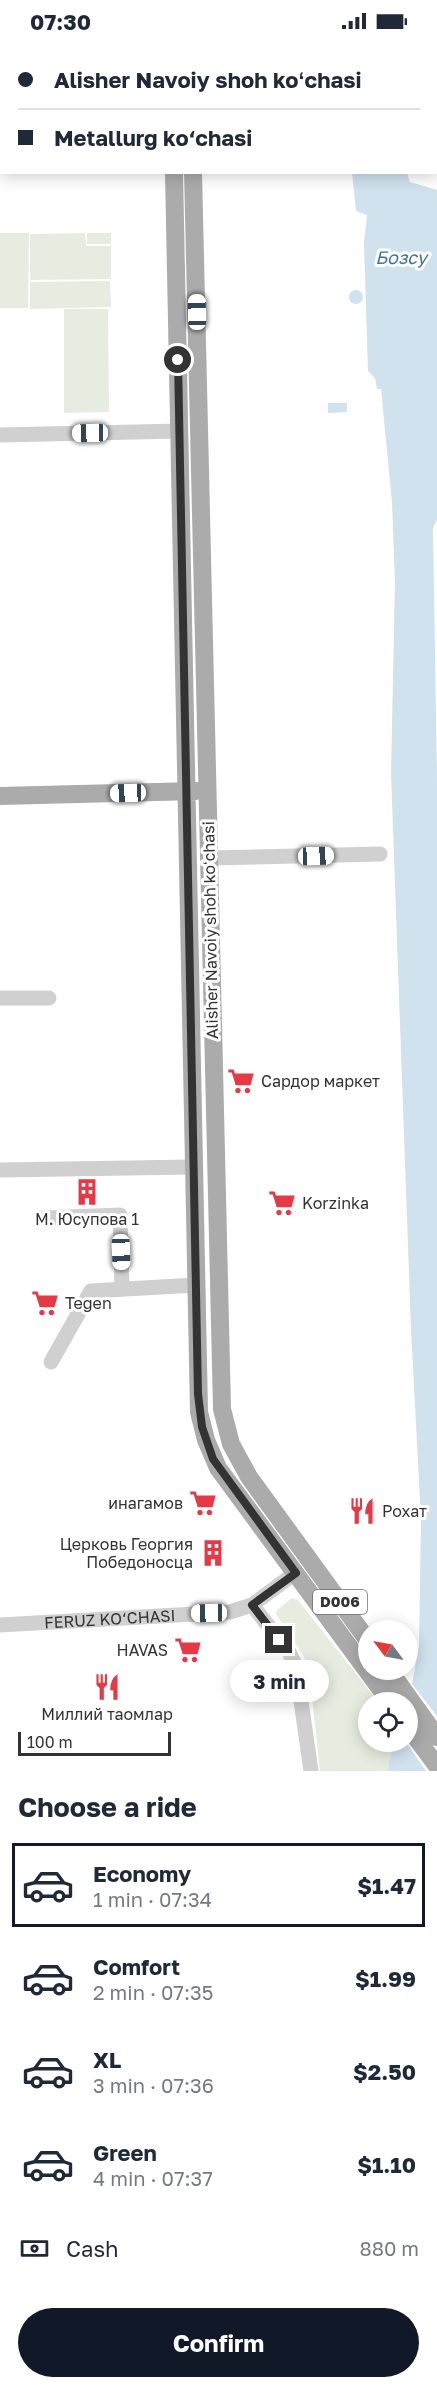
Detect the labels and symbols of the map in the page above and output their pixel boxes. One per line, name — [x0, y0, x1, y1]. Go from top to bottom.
water label: Бозсу — [375, 246, 430, 268]
car — [188, 294, 206, 330]
route start — [164, 346, 191, 373]
car — [72, 424, 108, 442]
car — [110, 783, 146, 803]
street label: Alisher Navoiy shoh koʻchasi — [198, 821, 222, 1039]
car — [298, 846, 334, 866]
supermarket icon: Сардор маркет — [226, 1066, 256, 1096]
place label: Сардор маркет — [261, 1071, 380, 1091]
building icon: М. Юсупова 1 — [72, 1177, 102, 1207]
supermarket icon: Korzinka — [267, 1188, 297, 1218]
place label: Korzinka — [302, 1193, 369, 1213]
place label: М. Юсупова 1 — [35, 1209, 139, 1229]
car — [111, 1234, 131, 1270]
supermarket icon: Tegen — [30, 1288, 60, 1318]
place label: Tegen — [65, 1293, 112, 1313]
supermarket icon: инагамов — [188, 1488, 218, 1518]
place label: инагамов — [108, 1493, 183, 1513]
restaurant icon: Рохат — [347, 1496, 377, 1526]
place label: Рохат — [382, 1501, 427, 1521]
place label: Церковь Георгия Победоносца — [60, 1534, 193, 1572]
building icon: Церковь Георгия Победоносца — [198, 1538, 228, 1568]
road number: D006 — [313, 1590, 367, 1614]
car — [191, 1604, 227, 1622]
street label: FERUZ KO‘CHASI — [44, 1605, 176, 1632]
north arrow — [358, 1620, 418, 1680]
route end — [265, 1626, 292, 1653]
supermarket icon: HAVAS — [173, 1635, 203, 1665]
place label: HAVAS — [116, 1640, 168, 1660]
callout: 3 min — [230, 1661, 328, 1703]
restaurant icon: Миллий таомлар — [92, 1672, 122, 1702]
place label: Миллий таомлар — [41, 1704, 173, 1724]
scale bar — [18, 1729, 171, 1756]

